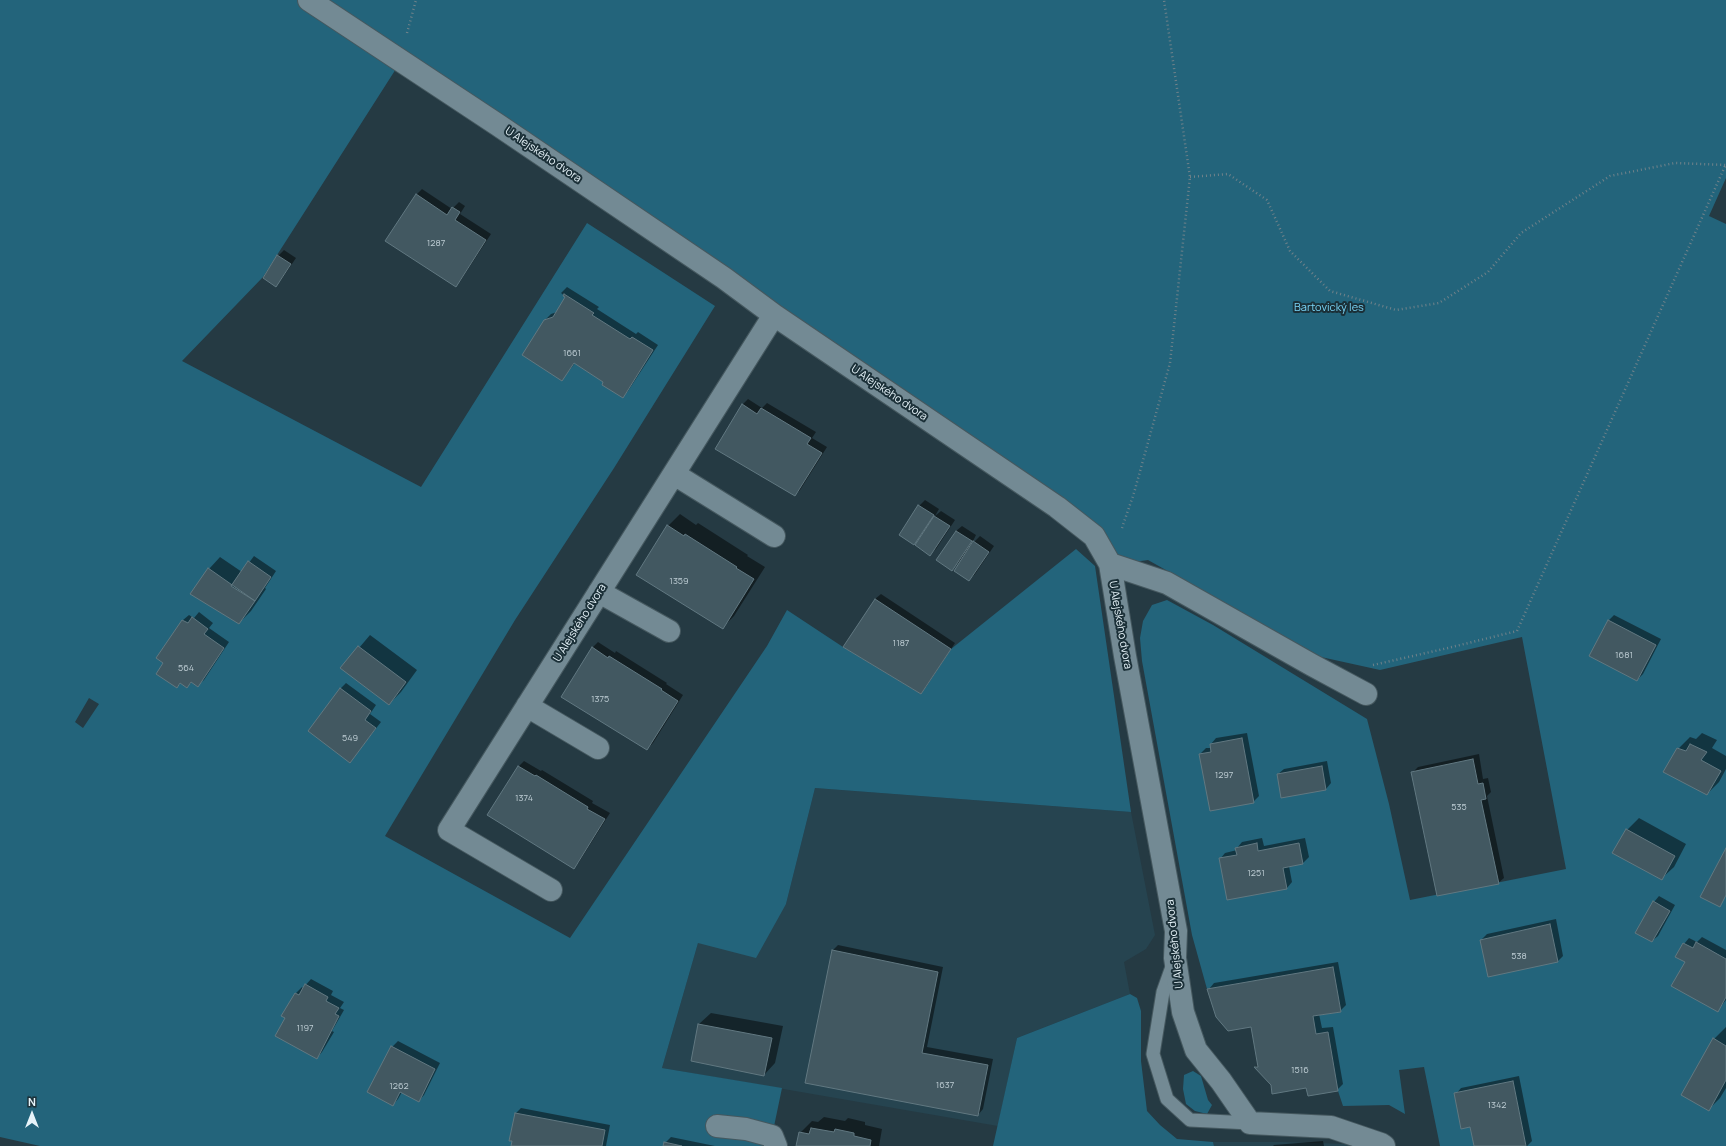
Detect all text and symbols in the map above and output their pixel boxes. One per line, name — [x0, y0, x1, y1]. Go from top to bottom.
street label: U Alejského dvora — [502, 124, 584, 186]
house number: 1287 — [427, 238, 445, 248]
park label: Bartovický les — [1294, 301, 1364, 315]
house number: 1661 — [563, 348, 581, 358]
street label: U Alejského dvora — [848, 362, 930, 424]
house number: 1359 — [669, 576, 689, 586]
street label: U Alejského dvora — [1106, 580, 1134, 670]
street label: U Alejského dvora — [551, 582, 609, 664]
house number: 1187 — [893, 638, 909, 648]
house number: 1681 — [1615, 650, 1633, 660]
house number: 564 — [178, 663, 194, 673]
house number: 1375 — [591, 694, 609, 704]
house number: 549 — [342, 733, 358, 743]
house number: 1297 — [1215, 770, 1233, 780]
house number: 1374 — [515, 793, 533, 803]
house number: 535 — [1451, 802, 1467, 812]
house number: 1251 — [1247, 868, 1265, 878]
street label: U Alejského dvora — [1164, 899, 1186, 989]
house number: 538 — [1511, 951, 1527, 961]
house number: 1197 — [296, 1023, 314, 1033]
house number: 1516 — [1291, 1065, 1309, 1075]
house number: 1637 — [936, 1080, 954, 1090]
house number: 1262 — [389, 1081, 409, 1091]
north arrow — [12, 1094, 52, 1134]
text: N — [28, 1094, 36, 1109]
house number: 1342 — [1488, 1100, 1506, 1110]

